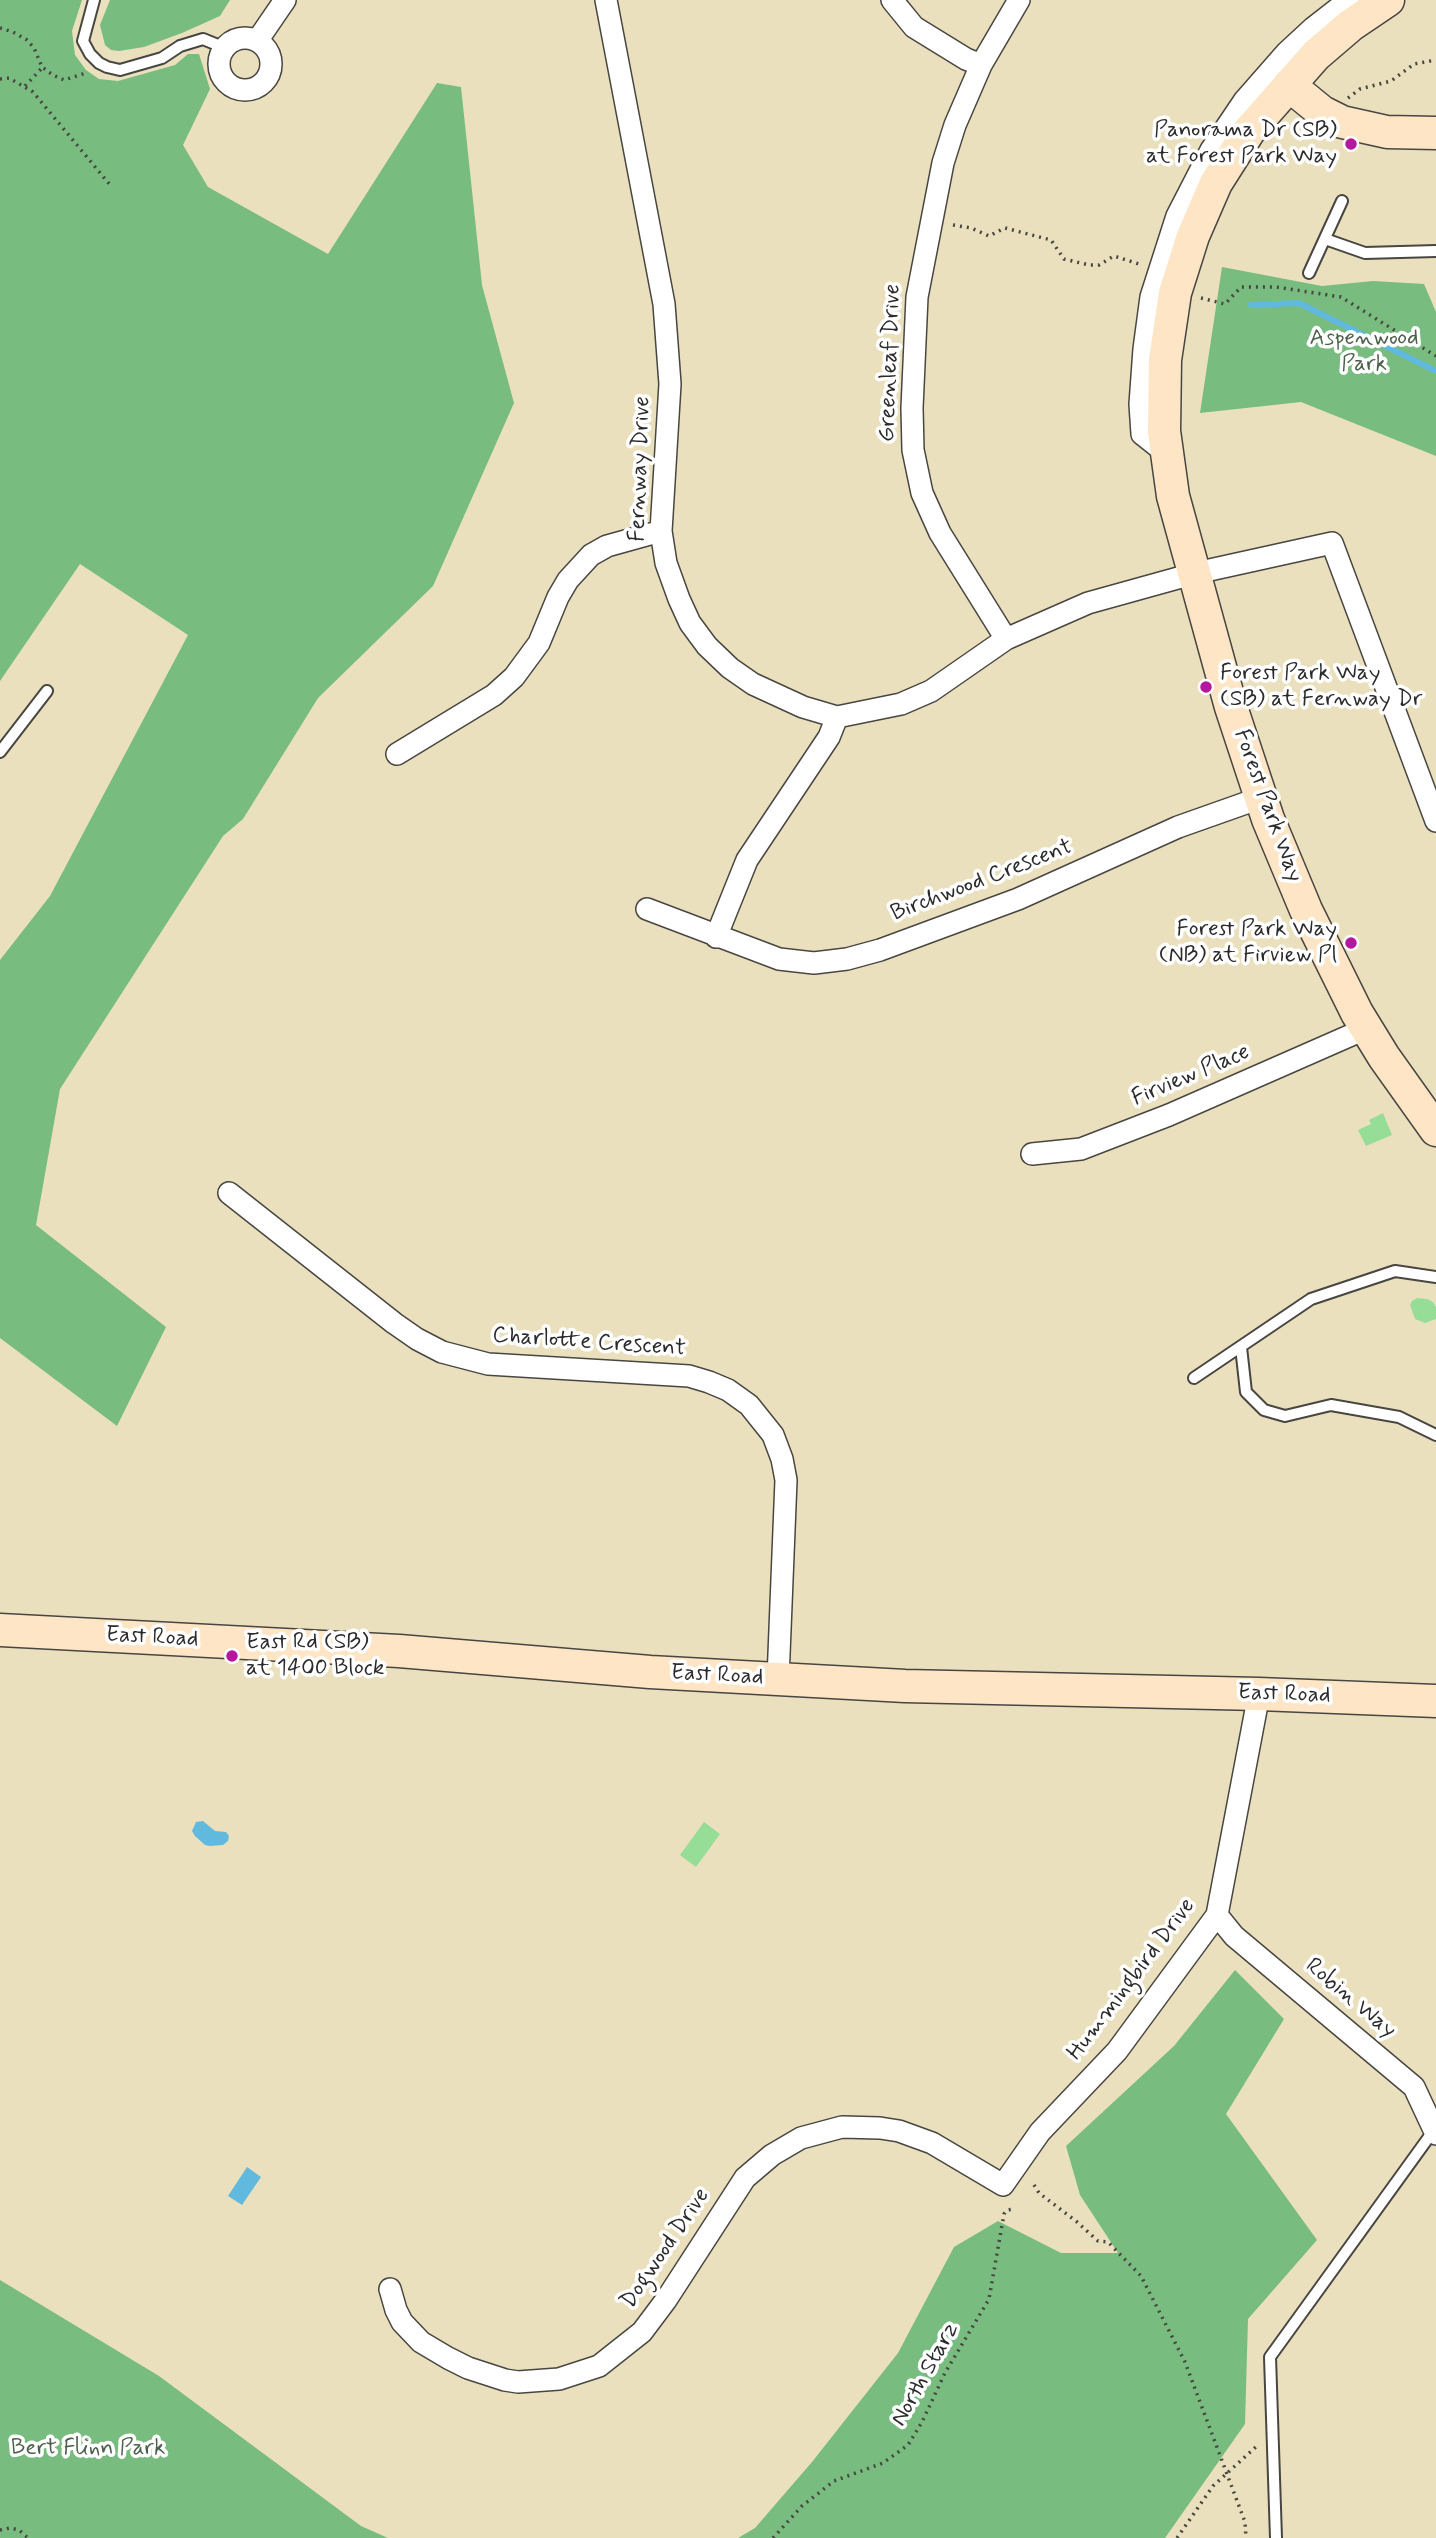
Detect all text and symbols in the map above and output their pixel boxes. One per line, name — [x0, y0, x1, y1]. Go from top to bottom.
place label: Panorama Dr (SB) at Forest Park Way — [1146, 117, 1337, 171]
marker: Panorama Dr (SB) at Forest Park Way — [1343, 136, 1359, 152]
street label: Greenleaf Drive — [874, 283, 908, 443]
park label: Aspenwood Park — [1309, 325, 1419, 379]
street label: Fernway Drive — [625, 396, 657, 542]
place label: Forest Park Way (SB) at Fernway Dr — [1220, 660, 1422, 714]
marker: Forest Park Way (SB) at Fernway Dr — [1198, 679, 1214, 695]
street label: Forest Park Way — [1227, 726, 1307, 886]
street label: Birchwood Crescent — [887, 834, 1077, 928]
place label: Forest Park Way (NB) at Firview Pl — [1159, 916, 1337, 970]
marker: Forest Park Way (NB) at Firview Pl — [1343, 935, 1359, 951]
street label: Firview Place — [1128, 1039, 1254, 1113]
street label: Charlotte Crescent — [491, 1322, 687, 1364]
street label: East Road — [105, 1622, 199, 1654]
place label: East Rd (SB) at 1400 Block — [246, 1629, 384, 1683]
marker: East Rd (SB) at 1400 Block — [224, 1648, 240, 1664]
street label: East Road — [670, 1660, 764, 1692]
street label: East Road — [1237, 1680, 1331, 1710]
street label: Hummingbird Drive — [1062, 1894, 1202, 2066]
street label: Robin Way — [1299, 1953, 1401, 2045]
street label: Dogwood Drive — [616, 2183, 716, 2315]
street label: North Starz — [886, 2318, 966, 2432]
park label: Bert Flinn Park — [11, 2435, 165, 2463]

